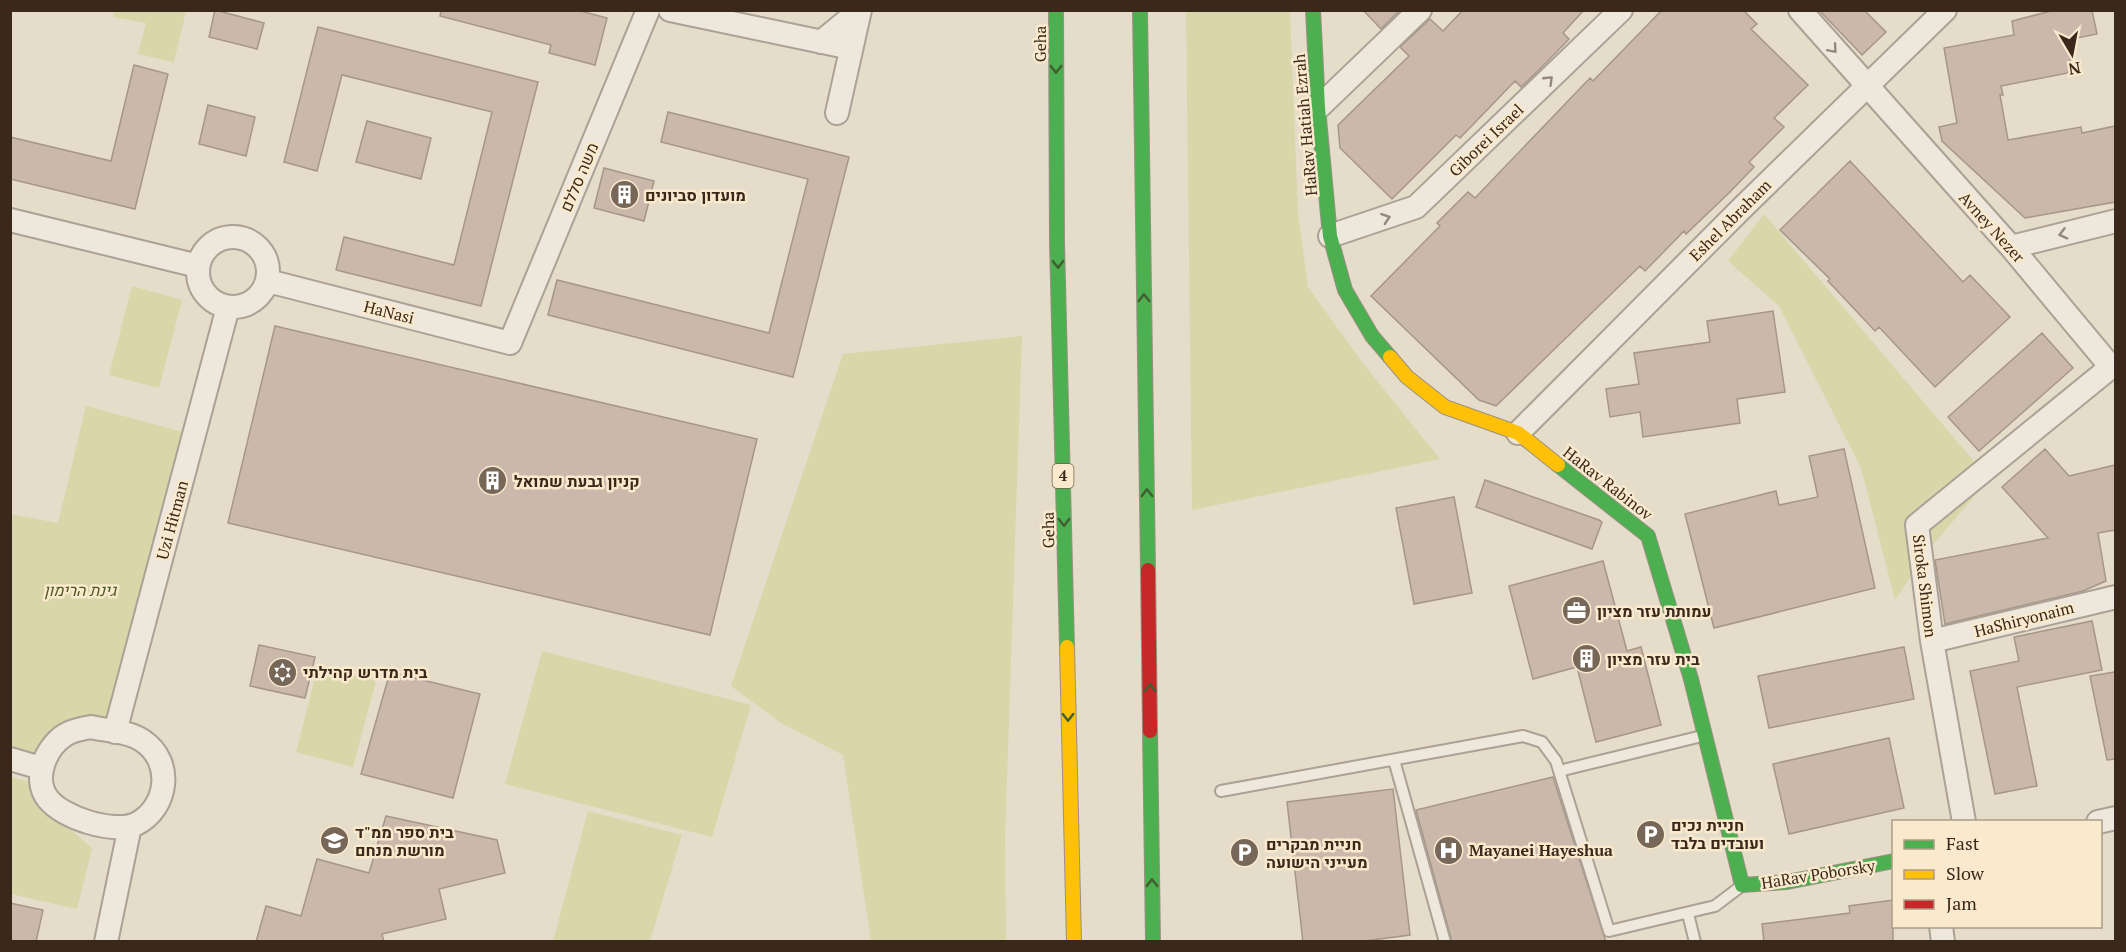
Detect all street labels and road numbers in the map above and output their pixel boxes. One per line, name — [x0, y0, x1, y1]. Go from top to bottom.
street label: Geha — [1029, 26, 1051, 62]
street label: HaRav Hatiah Ezrah — [1288, 52, 1322, 197]
street label: Giborei Israel — [1444, 99, 1528, 181]
street label: משה סללם — [555, 139, 603, 215]
street label: Eshel Abraham — [1684, 174, 1776, 266]
street label: Avney Nezer — [1954, 187, 2030, 268]
street label: HaNasi — [361, 295, 417, 329]
street label: HaRav Rabinov — [1559, 441, 1658, 525]
road number: 4 — [1052, 464, 1074, 488]
street label: Uzi Hitman — [151, 478, 193, 562]
street label: Geha — [1037, 512, 1059, 548]
street label: Siroka Shimon — [1908, 533, 1942, 639]
street label: HaShiryonaim — [1972, 596, 2076, 642]
street label: HaRav Poborsky — [1760, 854, 1877, 894]

